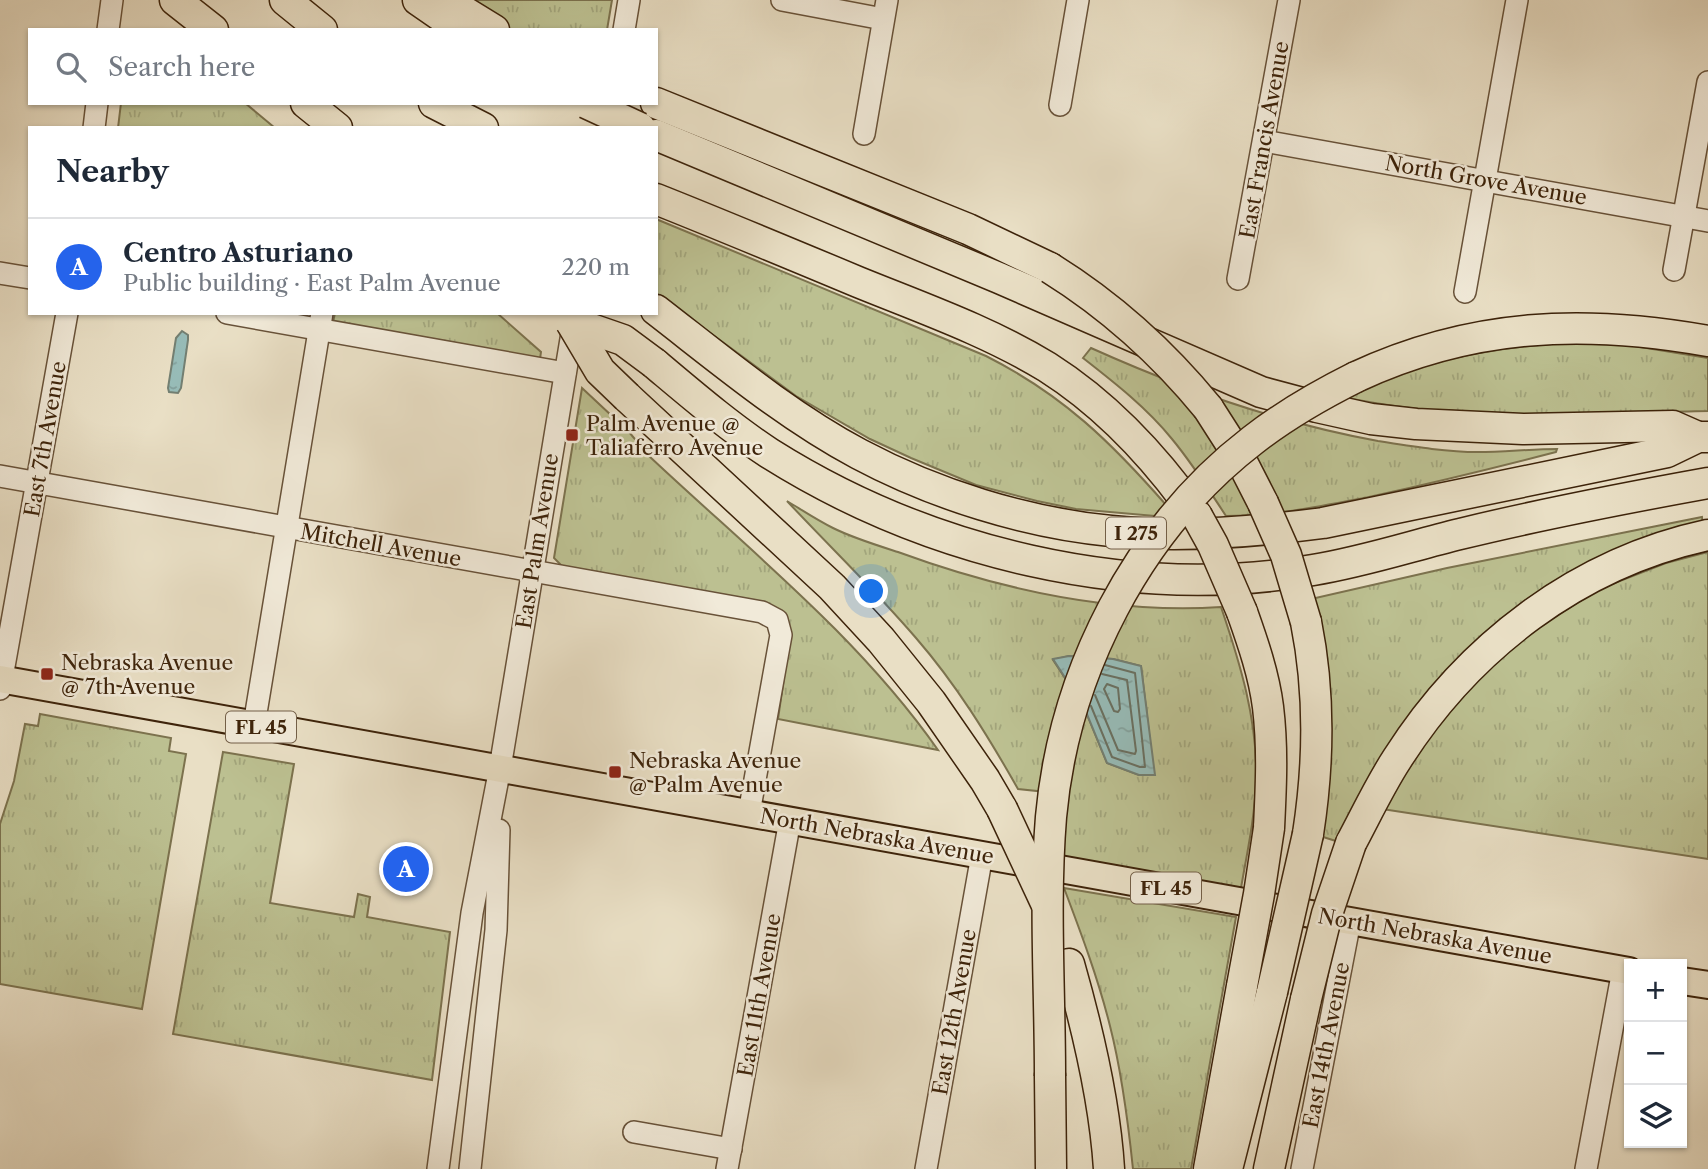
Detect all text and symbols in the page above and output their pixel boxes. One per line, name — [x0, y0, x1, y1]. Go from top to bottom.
search box — [28, 28, 658, 105]
street label: East Francis Avenue — [1234, 39, 1294, 241]
icon: search — [52, 48, 90, 86]
text: Search here — [108, 51, 255, 83]
street label: North Grove Avenue — [1383, 150, 1589, 210]
text: Nearby — [56, 153, 169, 190]
text: Centro Asturiano — [123, 237, 353, 269]
text: A — [70, 253, 88, 281]
text: 220 m — [561, 253, 630, 281]
text: Public building · East Palm Avenue — [123, 269, 501, 297]
street label: East 7th Avenue — [19, 359, 71, 519]
place label: Palm Avenue @ Taliaferro Avenue — [586, 411, 763, 460]
marker: Palm Avenue @ Taliaferro Avenue — [564, 427, 580, 443]
street label: East Palm Avenue — [511, 451, 563, 631]
road number: I 275 — [1106, 518, 1166, 548]
street label: Mitchell Avenue — [299, 519, 463, 571]
your location — [854, 574, 888, 608]
place label: Nebraska Avenue @ 7th Avenue — [61, 650, 233, 699]
marker: Nebraska Avenue @ 7th Avenue — [39, 666, 55, 682]
road number: FL 45 — [226, 712, 296, 742]
place label: Nebraska Avenue @ Palm Avenue — [629, 748, 801, 797]
marker: Nebraska Avenue @ Palm Avenue — [607, 764, 623, 780]
street label: North Nebraska Avenue — [758, 803, 996, 869]
pin: A — [383, 843, 429, 895]
road number: FL 45 — [1131, 873, 1201, 904]
street label: North Nebraska Avenue — [1316, 903, 1554, 969]
street label: East 11th Avenue — [732, 911, 786, 1079]
street label: East 12th Avenue — [927, 927, 981, 1097]
map controls — [1624, 959, 1687, 1148]
button: + — [1624, 959, 1687, 1022]
street label: East 14th Avenue — [1298, 960, 1354, 1130]
button: − — [1624, 1022, 1687, 1085]
button: layers — [1624, 1085, 1687, 1148]

